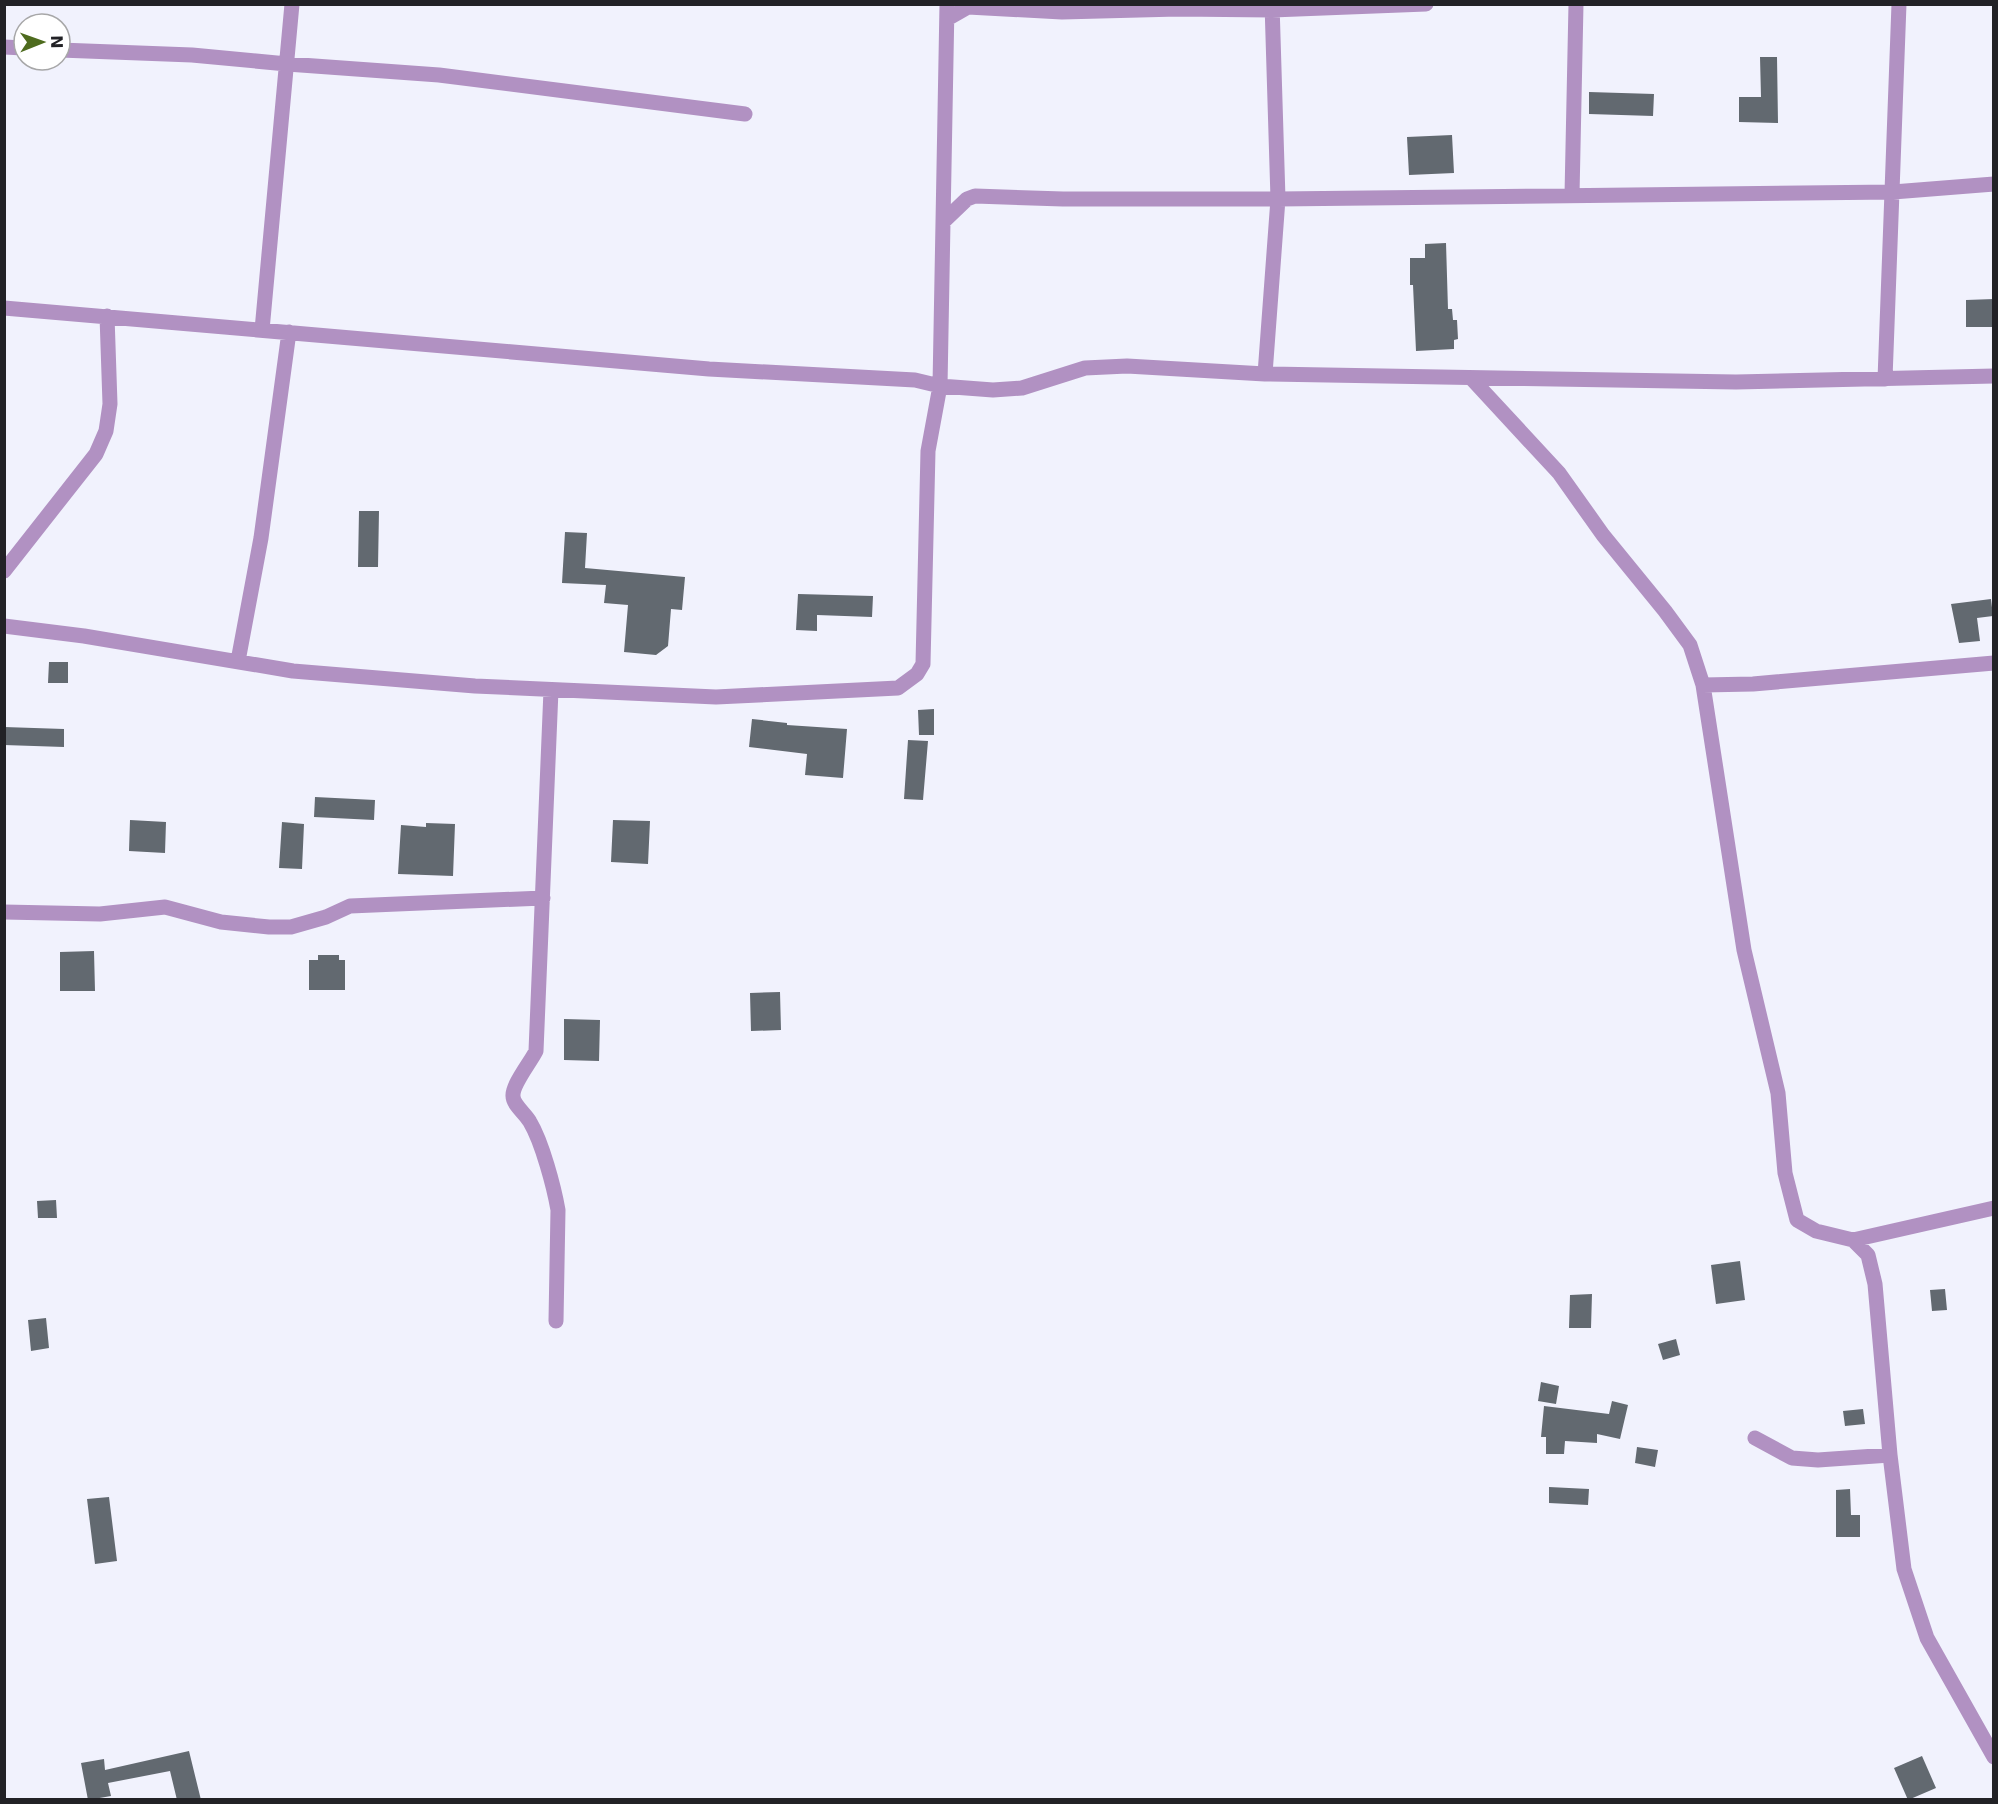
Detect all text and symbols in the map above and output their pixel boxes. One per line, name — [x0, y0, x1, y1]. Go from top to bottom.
north arrow — [12, 12, 72, 72]
text: N — [47, 35, 66, 49]

